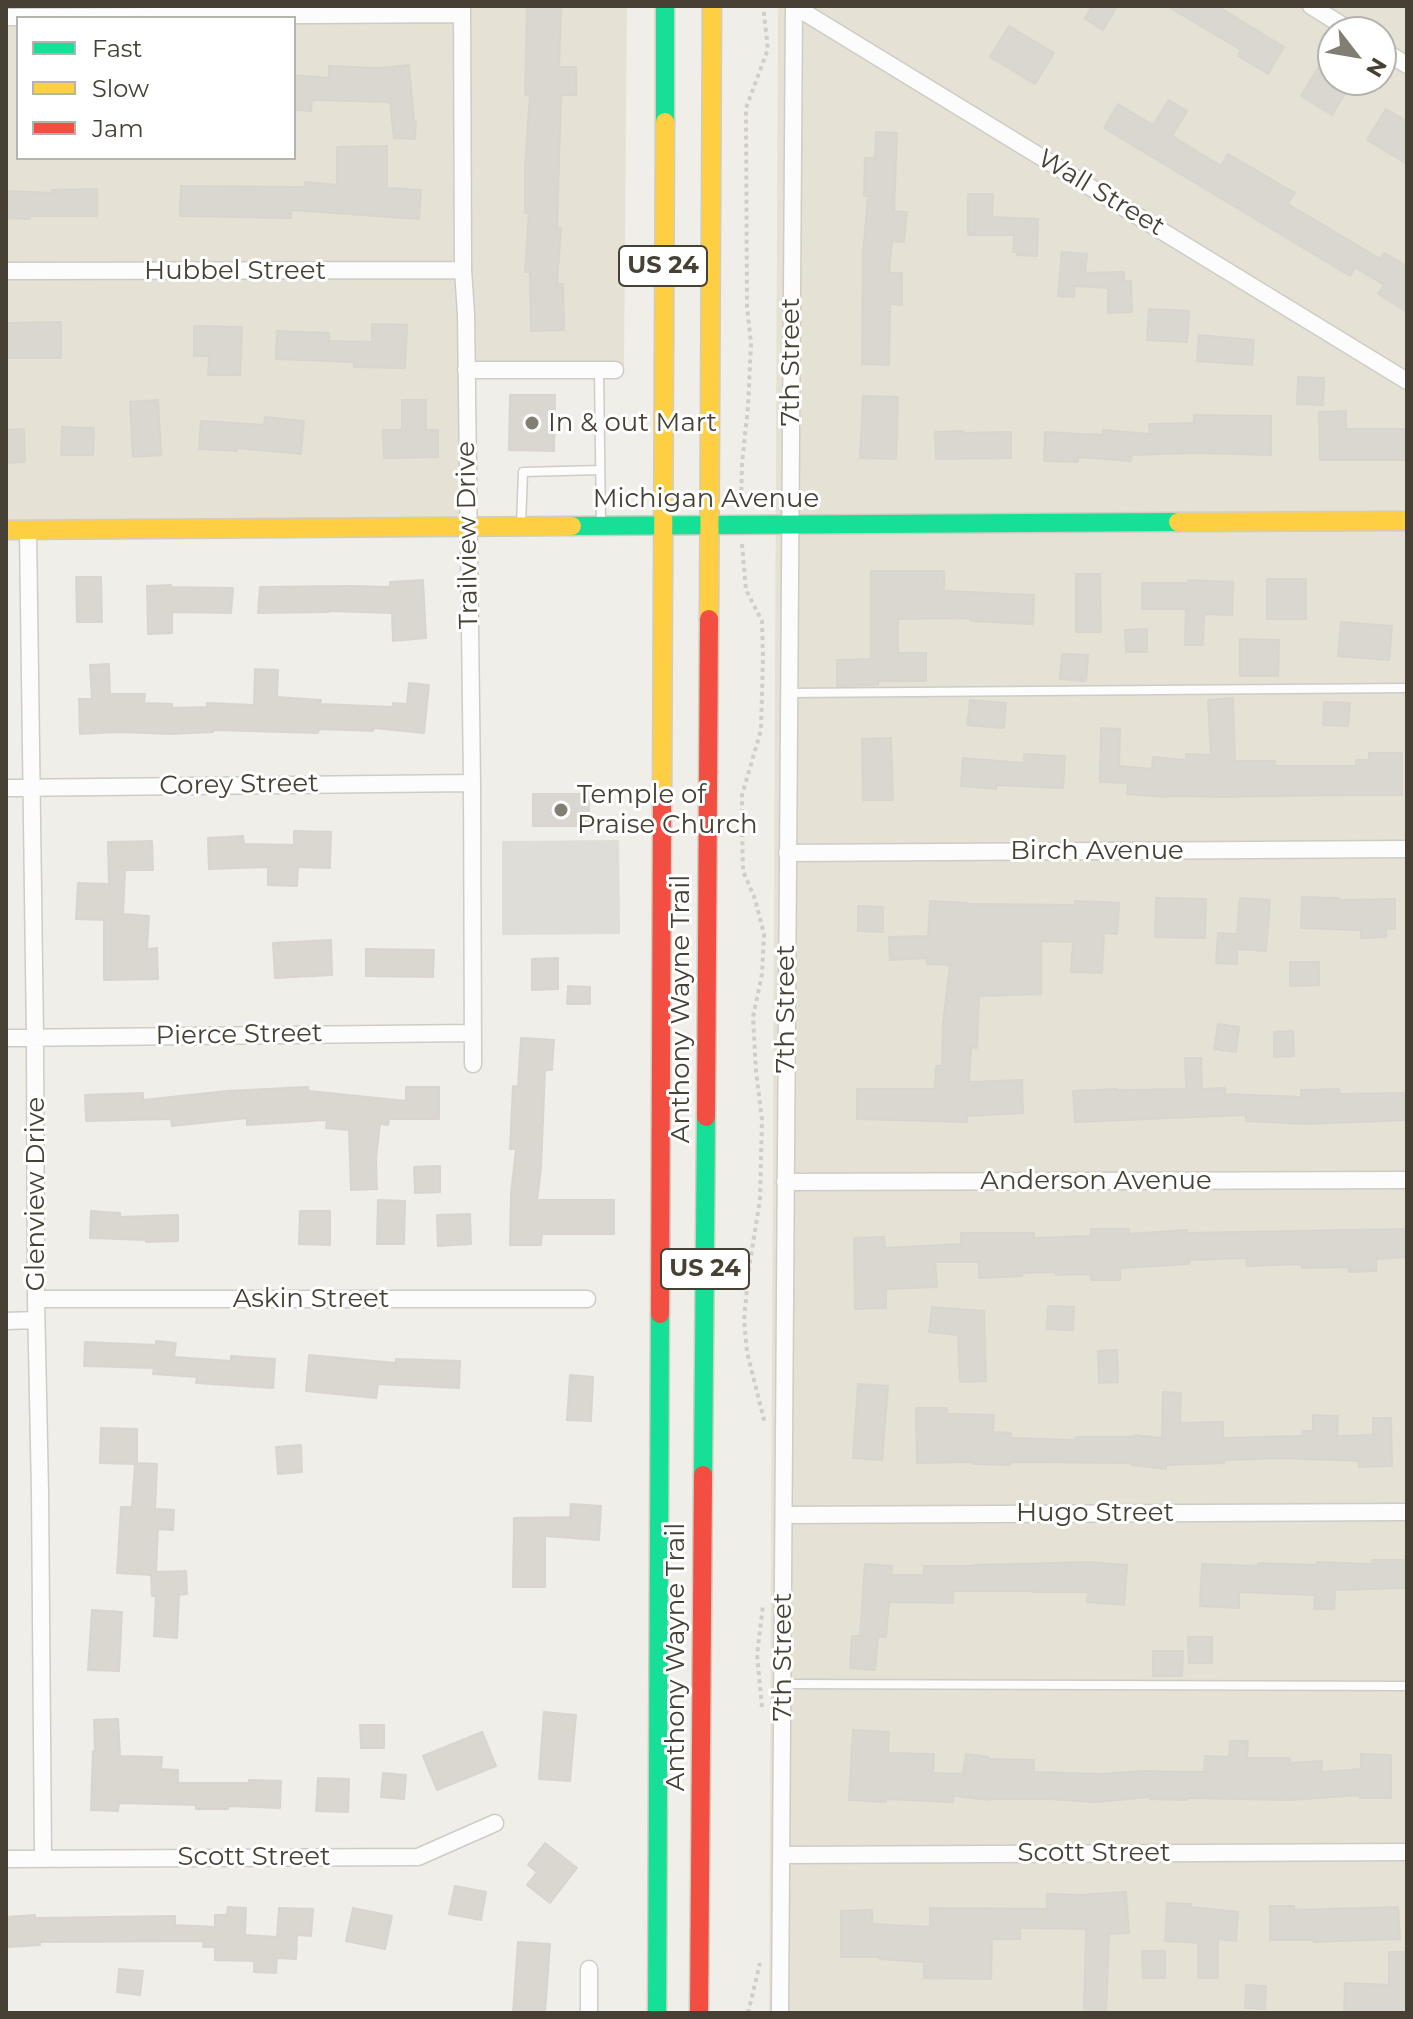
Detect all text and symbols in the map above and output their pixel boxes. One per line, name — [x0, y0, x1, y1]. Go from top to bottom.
legend — [16, 16, 296, 160]
north arrow — [1317, 16, 1397, 96]
text: Fast — [92, 34, 142, 63]
text: N — [1360, 53, 1392, 82]
text: Slow — [92, 74, 149, 103]
text: Jam — [92, 114, 144, 143]
street label: Wall Street — [1032, 143, 1170, 243]
road number: US 24 — [619, 246, 707, 286]
street label: Hubbel Street — [144, 255, 326, 287]
street label: 7th Street — [775, 298, 807, 426]
place label: In & out Mart — [548, 407, 717, 439]
marker: In & out Mart — [523, 414, 541, 432]
street label: Trailview Drive — [451, 441, 485, 629]
street label: Michigan Avenue — [593, 483, 819, 515]
street label: Corey Street — [159, 768, 319, 802]
place label: Temple of Praise Church — [577, 779, 758, 840]
marker: Temple of Praise Church — [552, 801, 570, 819]
street label: Birch Avenue — [1010, 835, 1184, 867]
street label: Anthony Wayne Trail — [665, 875, 697, 1143]
street label: 7th Street — [770, 945, 802, 1073]
street label: Pierce Street — [155, 1018, 323, 1052]
street label: Glenview Drive — [20, 1097, 52, 1291]
street label: Anderson Avenue — [980, 1165, 1212, 1197]
road number: US 24 — [661, 1249, 749, 1289]
street label: Askin Street — [233, 1283, 389, 1315]
street label: Hugo Street — [1016, 1497, 1174, 1529]
street label: Anthony Wayne Trail — [660, 1523, 692, 1791]
street label: 7th Street — [767, 1593, 799, 1721]
street label: Scott Street — [1018, 1837, 1170, 1869]
street label: Scott Street — [178, 1841, 330, 1873]

